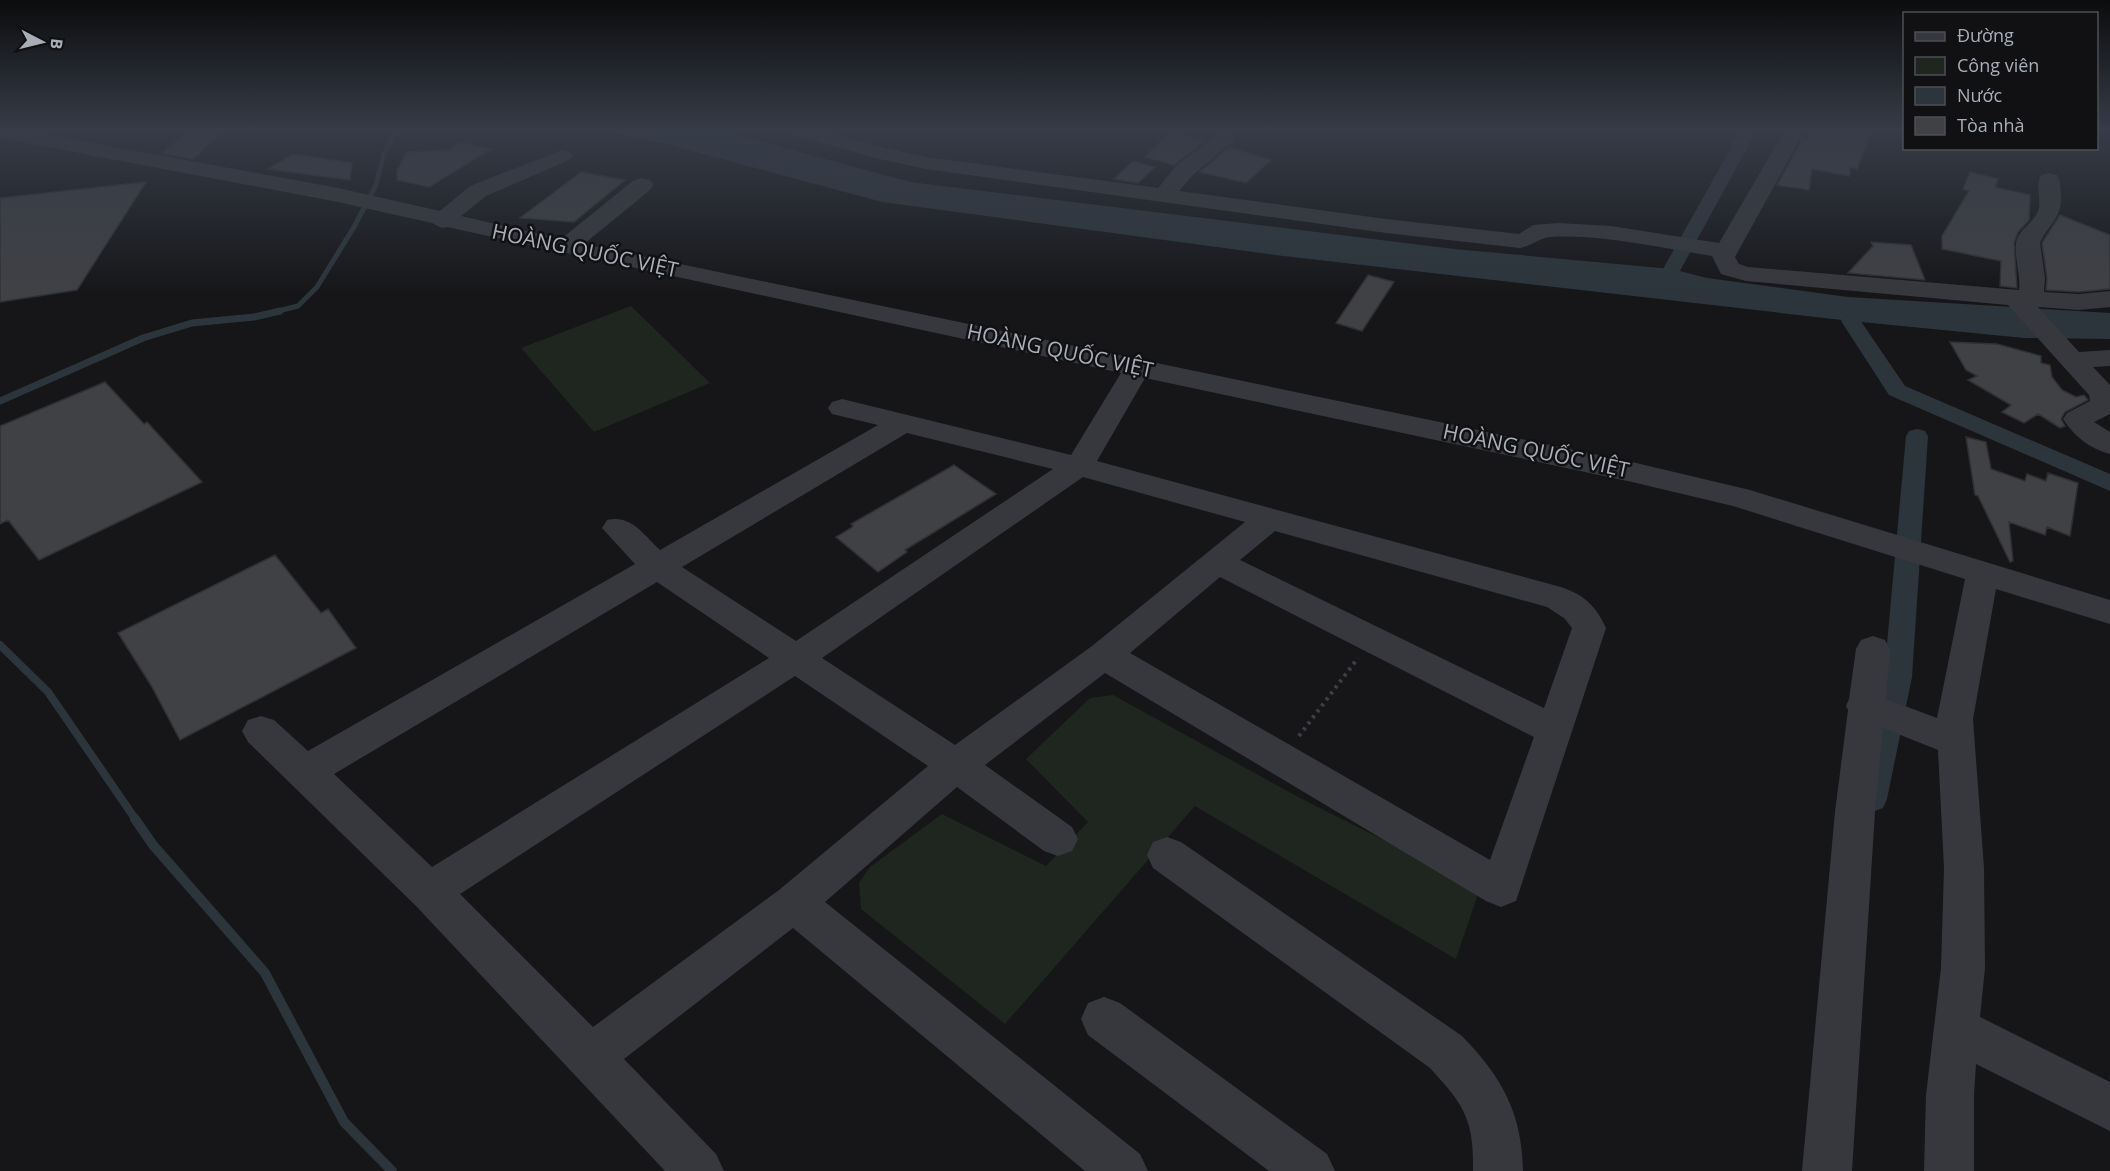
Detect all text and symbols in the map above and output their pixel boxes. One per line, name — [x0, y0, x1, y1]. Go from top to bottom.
north arrow — [12, 12, 72, 72]
legend — [1903, 12, 2098, 150]
text: Đường — [1957, 23, 2014, 47]
text: B — [45, 37, 68, 51]
text: Công viên — [1957, 53, 2039, 77]
text: Nước — [1957, 83, 2002, 107]
text: Tòa nhà — [1957, 113, 2025, 137]
street label: HOÀNG QUỐC VIỆT — [489, 217, 681, 284]
street label: HOÀNG QUỐC VIỆT — [964, 317, 1156, 384]
street label: HOÀNG QUỐC VIỆT — [1440, 417, 1632, 484]

